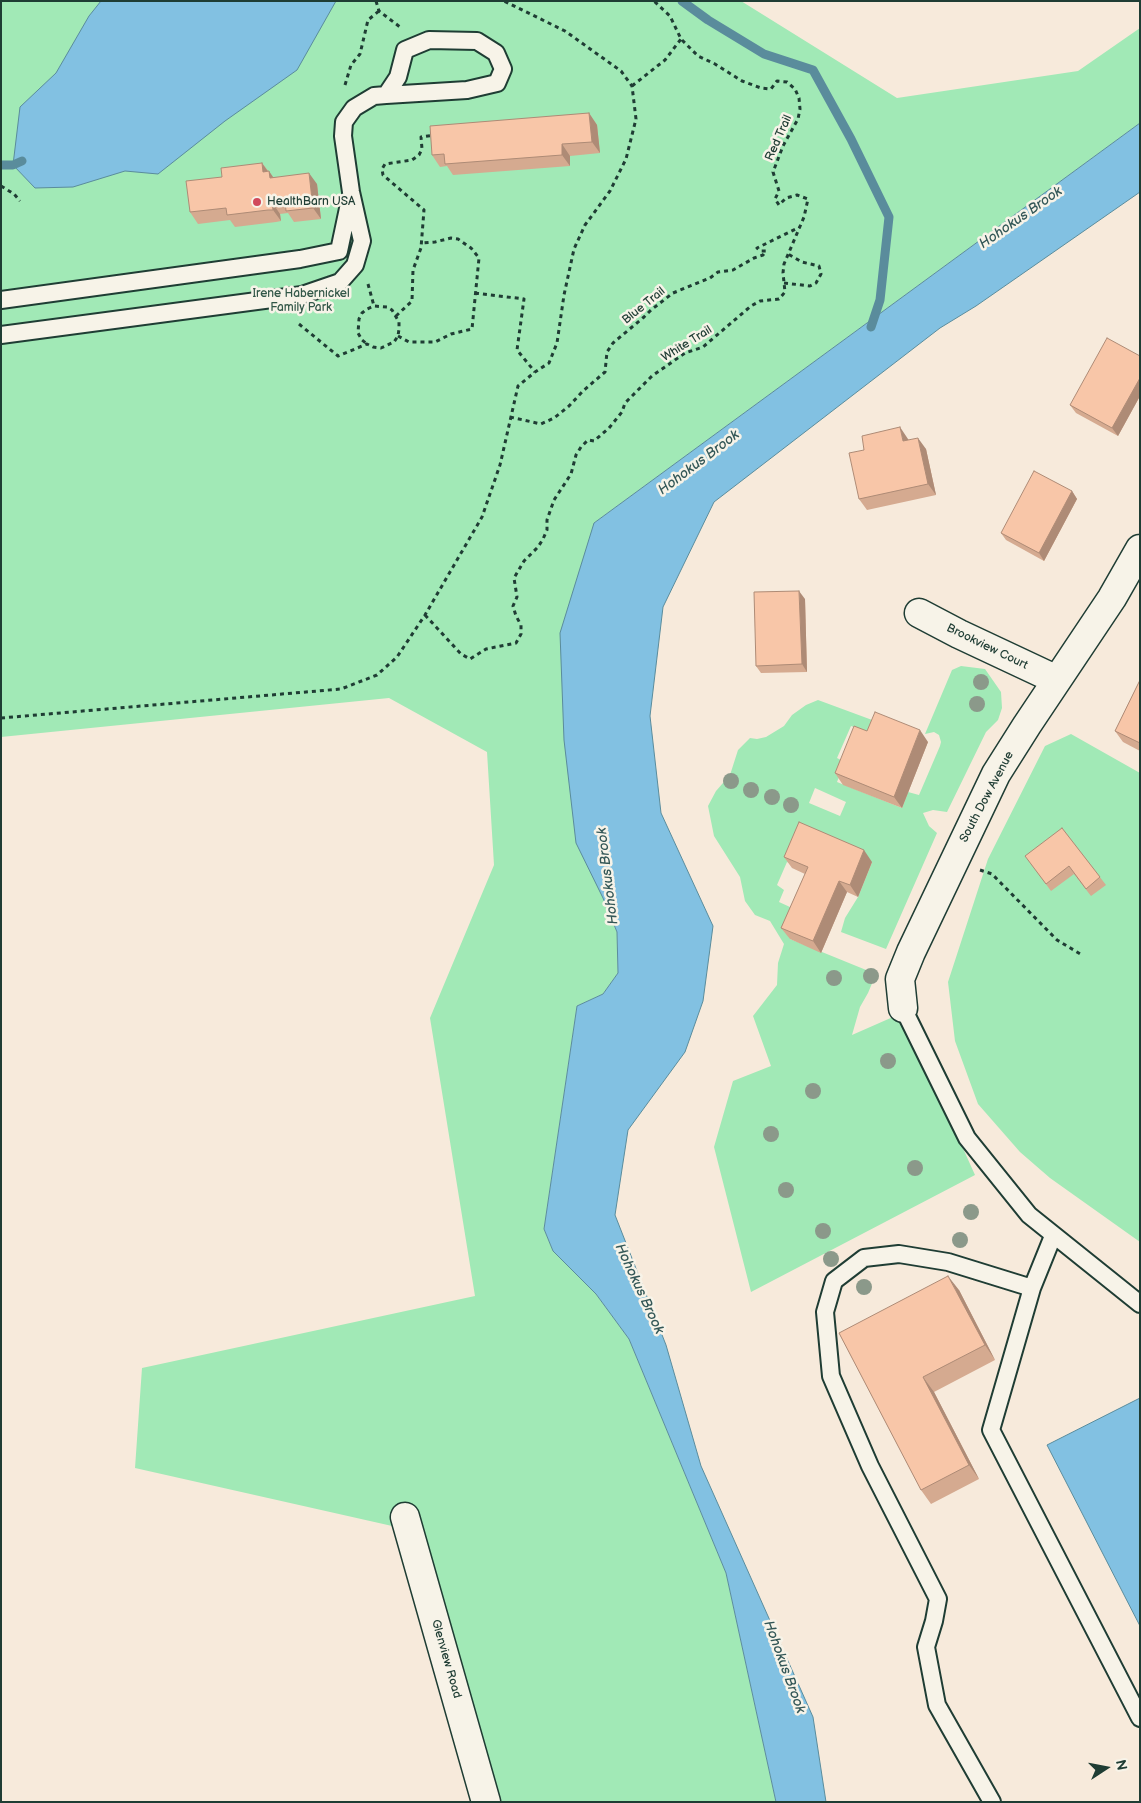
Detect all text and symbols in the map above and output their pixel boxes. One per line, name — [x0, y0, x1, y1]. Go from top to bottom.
street label: Red Trail — [763, 113, 795, 163]
water label: Hohokus Brook — [976, 183, 1066, 253]
place label: HealthBarn USA — [267, 195, 355, 209]
marker: HealthBarn USA — [251, 196, 263, 208]
street label: Blue Trail — [620, 284, 668, 328]
park label: Irene Habernickel Family Park — [252, 287, 350, 315]
street label: White Trail — [659, 323, 715, 365]
water label: Hohokus Brook — [655, 427, 743, 499]
street label: Brookview Court — [944, 621, 1030, 673]
street label: South Dow Avenue — [957, 749, 1017, 845]
water label: Hohokus Brook — [594, 827, 622, 925]
water label: Hohokus Brook — [611, 1241, 667, 1337]
street label: Glenview Road — [428, 1618, 464, 1700]
water label: Hohokus Brook — [759, 1618, 809, 1716]
north arrow — [1081, 1743, 1131, 1793]
text: N — [1112, 1758, 1131, 1772]

